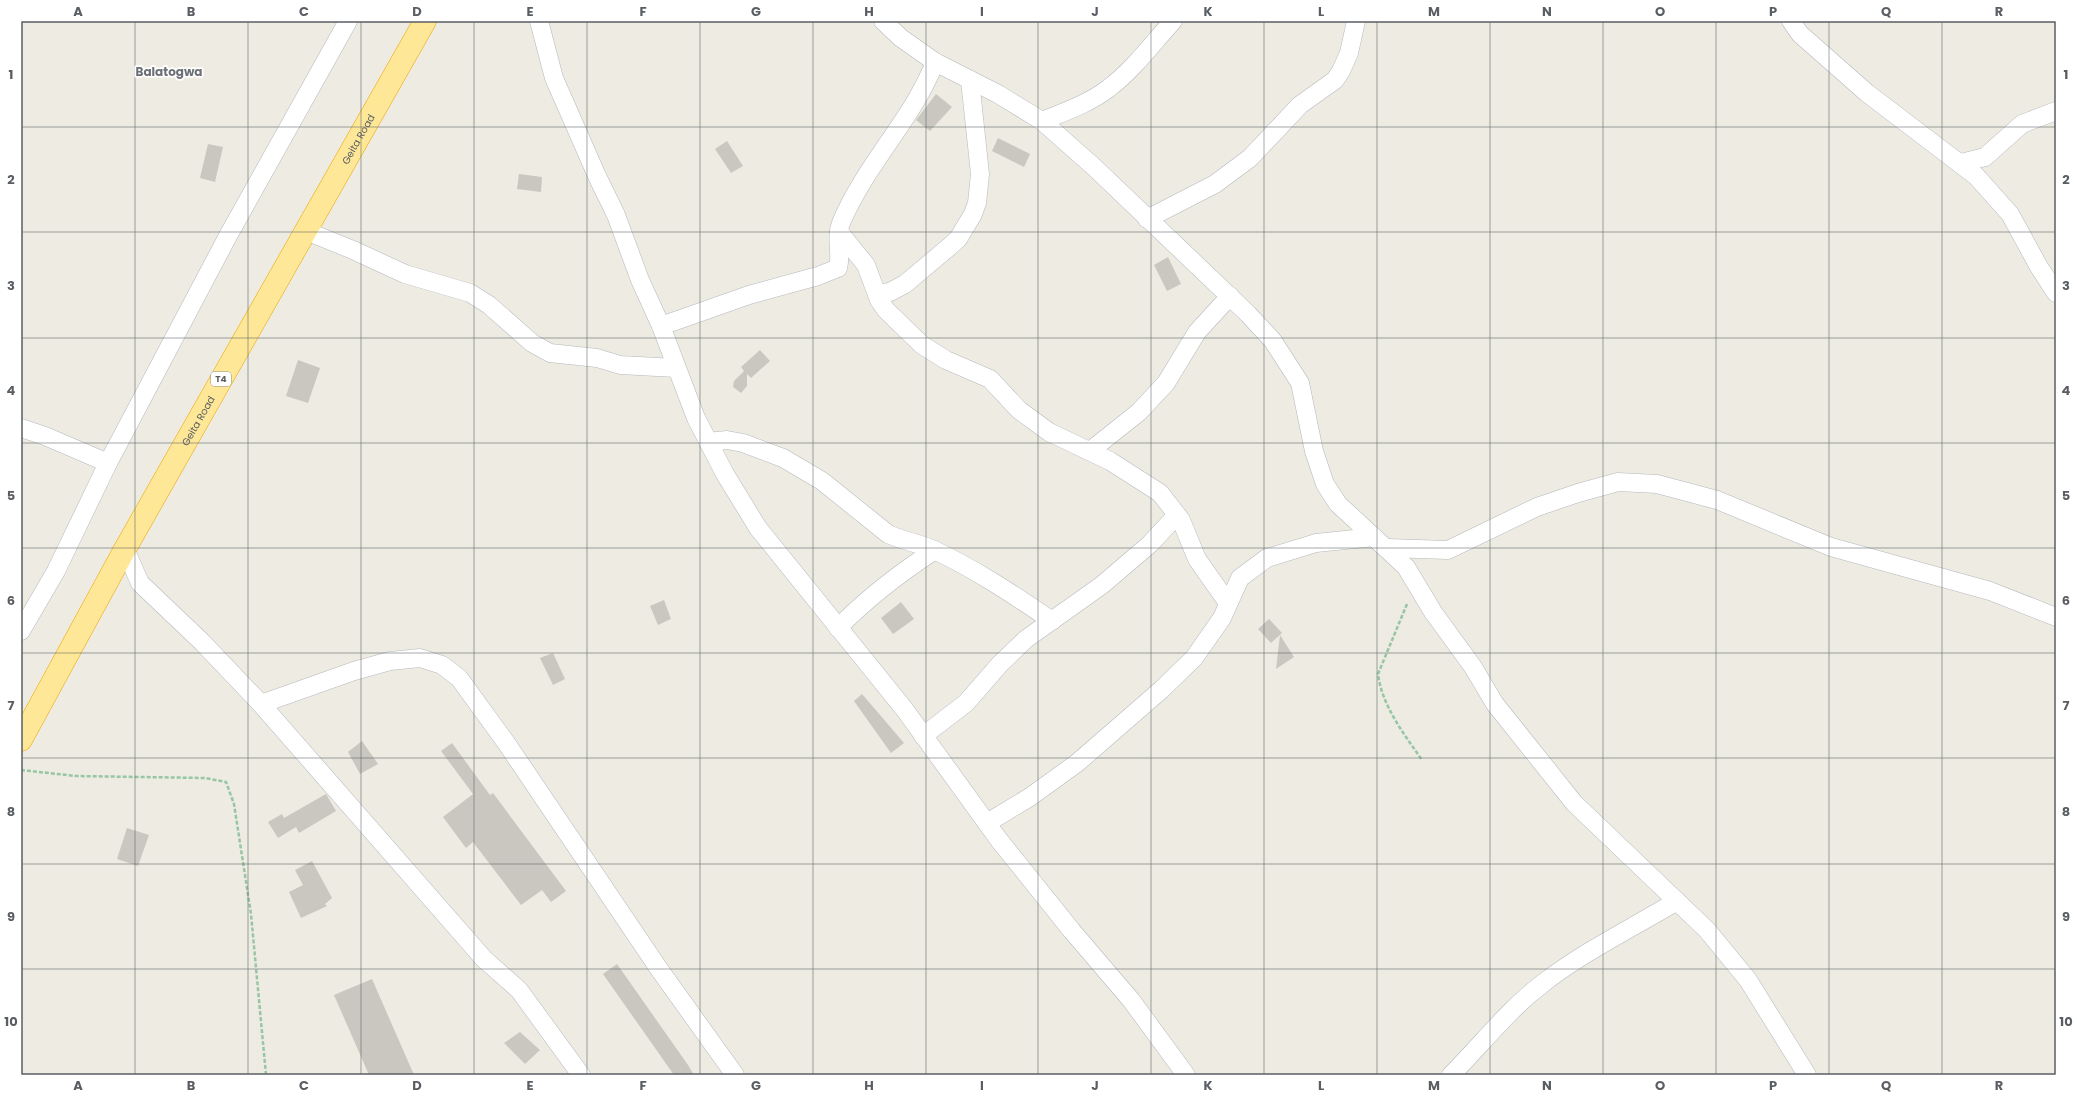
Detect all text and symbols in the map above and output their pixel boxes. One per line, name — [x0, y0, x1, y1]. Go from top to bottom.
text: A — [73, 2, 83, 21]
text: B — [187, 2, 196, 21]
text: C — [299, 2, 309, 21]
text: D — [412, 2, 422, 21]
text: E — [526, 2, 534, 21]
text: F — [639, 2, 647, 21]
text: G — [751, 2, 761, 21]
text: H — [864, 2, 874, 21]
text: I — [980, 2, 984, 21]
text: J — [1091, 2, 1099, 21]
text: K — [1203, 2, 1213, 21]
text: L — [1318, 2, 1324, 21]
text: M — [1428, 2, 1440, 21]
text: N — [1542, 2, 1552, 21]
text: O — [1655, 2, 1665, 21]
text: P — [1769, 2, 1777, 21]
text: Q — [1881, 2, 1891, 21]
text: R — [1995, 2, 2003, 21]
district label: Balatogwa — [136, 63, 202, 80]
text: 1 — [9, 65, 13, 84]
text: 1 — [2064, 65, 2068, 84]
street label: Geita Road — [338, 111, 378, 167]
text: 2 — [7, 170, 15, 189]
text: 2 — [2062, 170, 2070, 189]
text: 3 — [7, 276, 15, 295]
text: 3 — [2062, 276, 2070, 295]
road number: T4 — [211, 372, 231, 386]
text: 4 — [7, 381, 16, 400]
text: 4 — [2062, 381, 2071, 400]
street label: Geita Road — [178, 393, 218, 449]
text: 5 — [7, 486, 15, 505]
text: 5 — [2062, 486, 2070, 505]
text: 6 — [7, 591, 15, 610]
text: 6 — [2062, 591, 2070, 610]
text: 7 — [8, 696, 15, 715]
text: 7 — [2063, 696, 2070, 715]
text: 8 — [7, 802, 15, 821]
text: 8 — [2062, 802, 2070, 821]
text: 9 — [7, 907, 15, 926]
text: 9 — [2062, 907, 2070, 926]
text: 10 — [4, 1012, 18, 1031]
text: 10 — [2059, 1012, 2073, 1031]
text: A — [73, 1076, 83, 1095]
text: B — [187, 1076, 196, 1095]
text: C — [299, 1076, 309, 1095]
text: D — [412, 1076, 422, 1095]
text: E — [526, 1076, 534, 1095]
text: F — [639, 1076, 647, 1095]
text: G — [751, 1076, 761, 1095]
text: H — [864, 1076, 874, 1095]
text: I — [980, 1076, 984, 1095]
text: J — [1091, 1076, 1099, 1095]
text: K — [1203, 1076, 1213, 1095]
text: L — [1318, 1076, 1324, 1095]
text: M — [1428, 1076, 1440, 1095]
text: N — [1542, 1076, 1552, 1095]
text: O — [1655, 1076, 1665, 1095]
text: P — [1769, 1076, 1777, 1095]
text: Q — [1881, 1076, 1891, 1095]
text: R — [1995, 1076, 2003, 1095]

